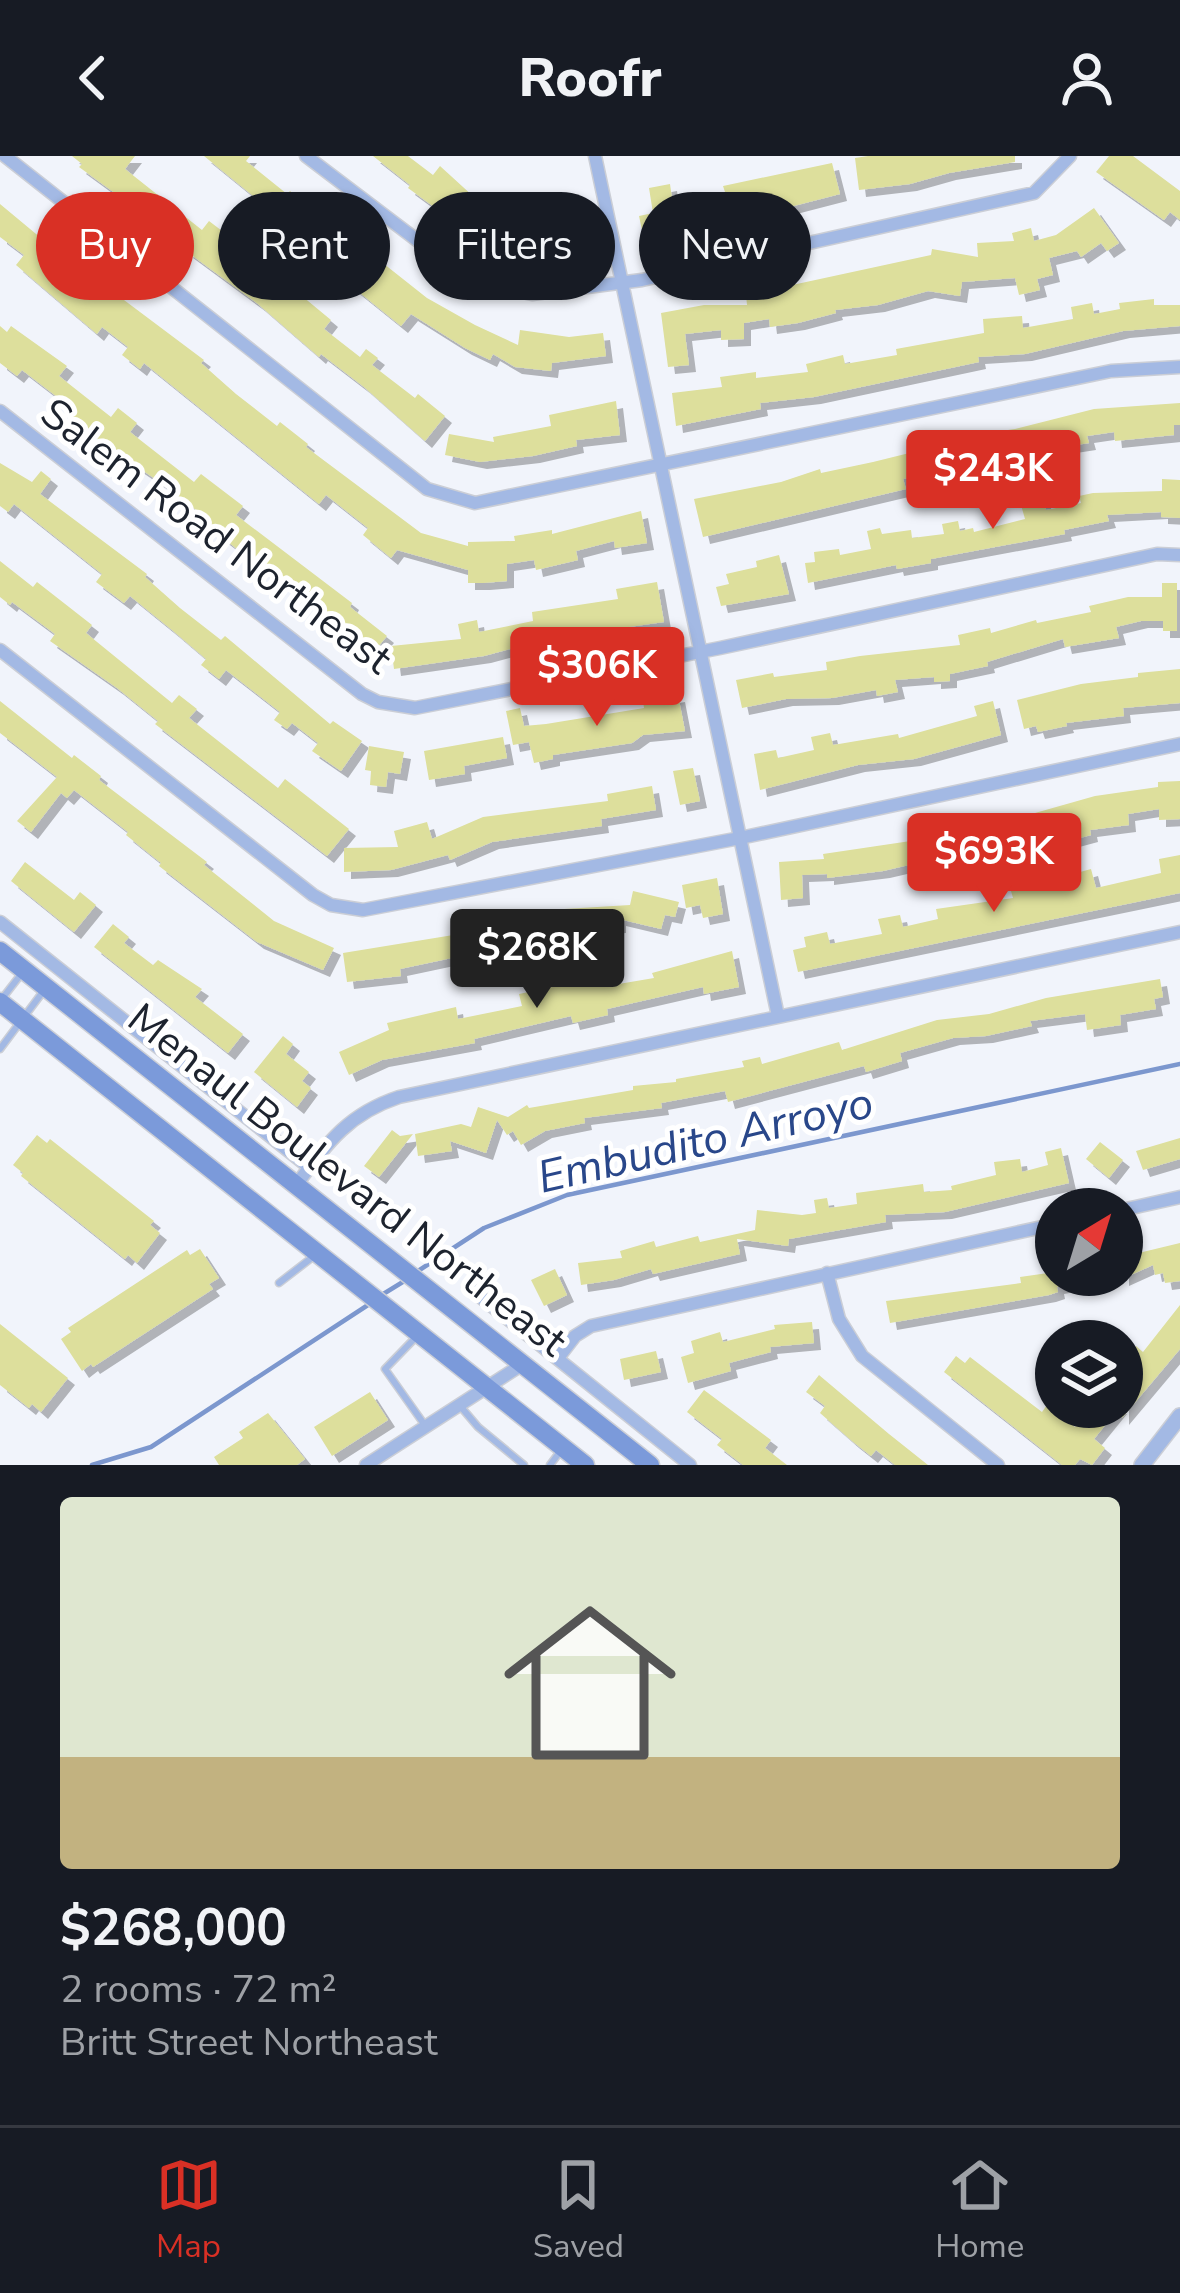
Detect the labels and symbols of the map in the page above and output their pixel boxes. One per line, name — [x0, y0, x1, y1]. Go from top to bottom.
street label: Salem Road Northeast — [29, 385, 404, 687]
pin: $243K — [909, 430, 1077, 532]
pin: $306K — [513, 627, 681, 729]
pin: $693K — [910, 813, 1078, 915]
pin: $268K — [453, 909, 621, 1011]
street label: Menaul Boulevard Northeast — [116, 991, 579, 1370]
water label: Embudito Arroyo — [532, 1072, 879, 1209]
north arrow — [1035, 1188, 1143, 1296]

